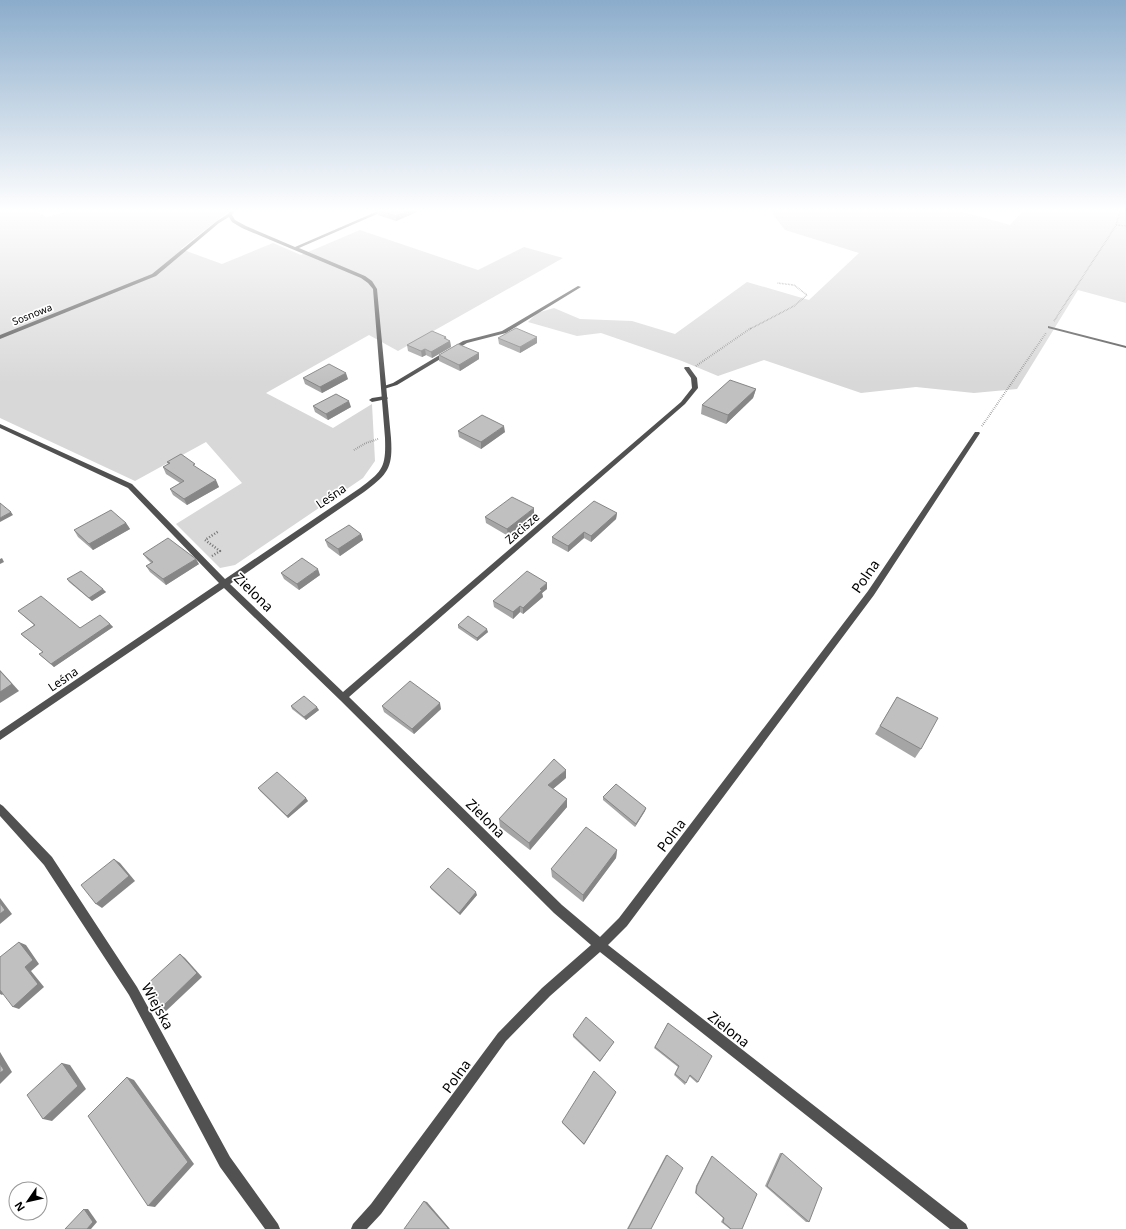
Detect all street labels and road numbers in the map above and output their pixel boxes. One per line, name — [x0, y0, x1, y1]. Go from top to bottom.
street label: Sosnowa — [10, 300, 54, 328]
street label: Leśna — [313, 480, 349, 512]
street label: Zacisze — [501, 508, 543, 548]
street label: Polna — [847, 555, 883, 597]
street label: Zielona — [230, 568, 278, 616]
street label: Leśna — [45, 663, 81, 695]
street label: Zielona — [462, 794, 510, 842]
street label: Polna — [652, 814, 690, 856]
street label: Wiejska — [138, 979, 178, 1033]
street label: Zielona — [704, 1007, 754, 1051]
street label: Polna — [437, 1055, 475, 1097]

